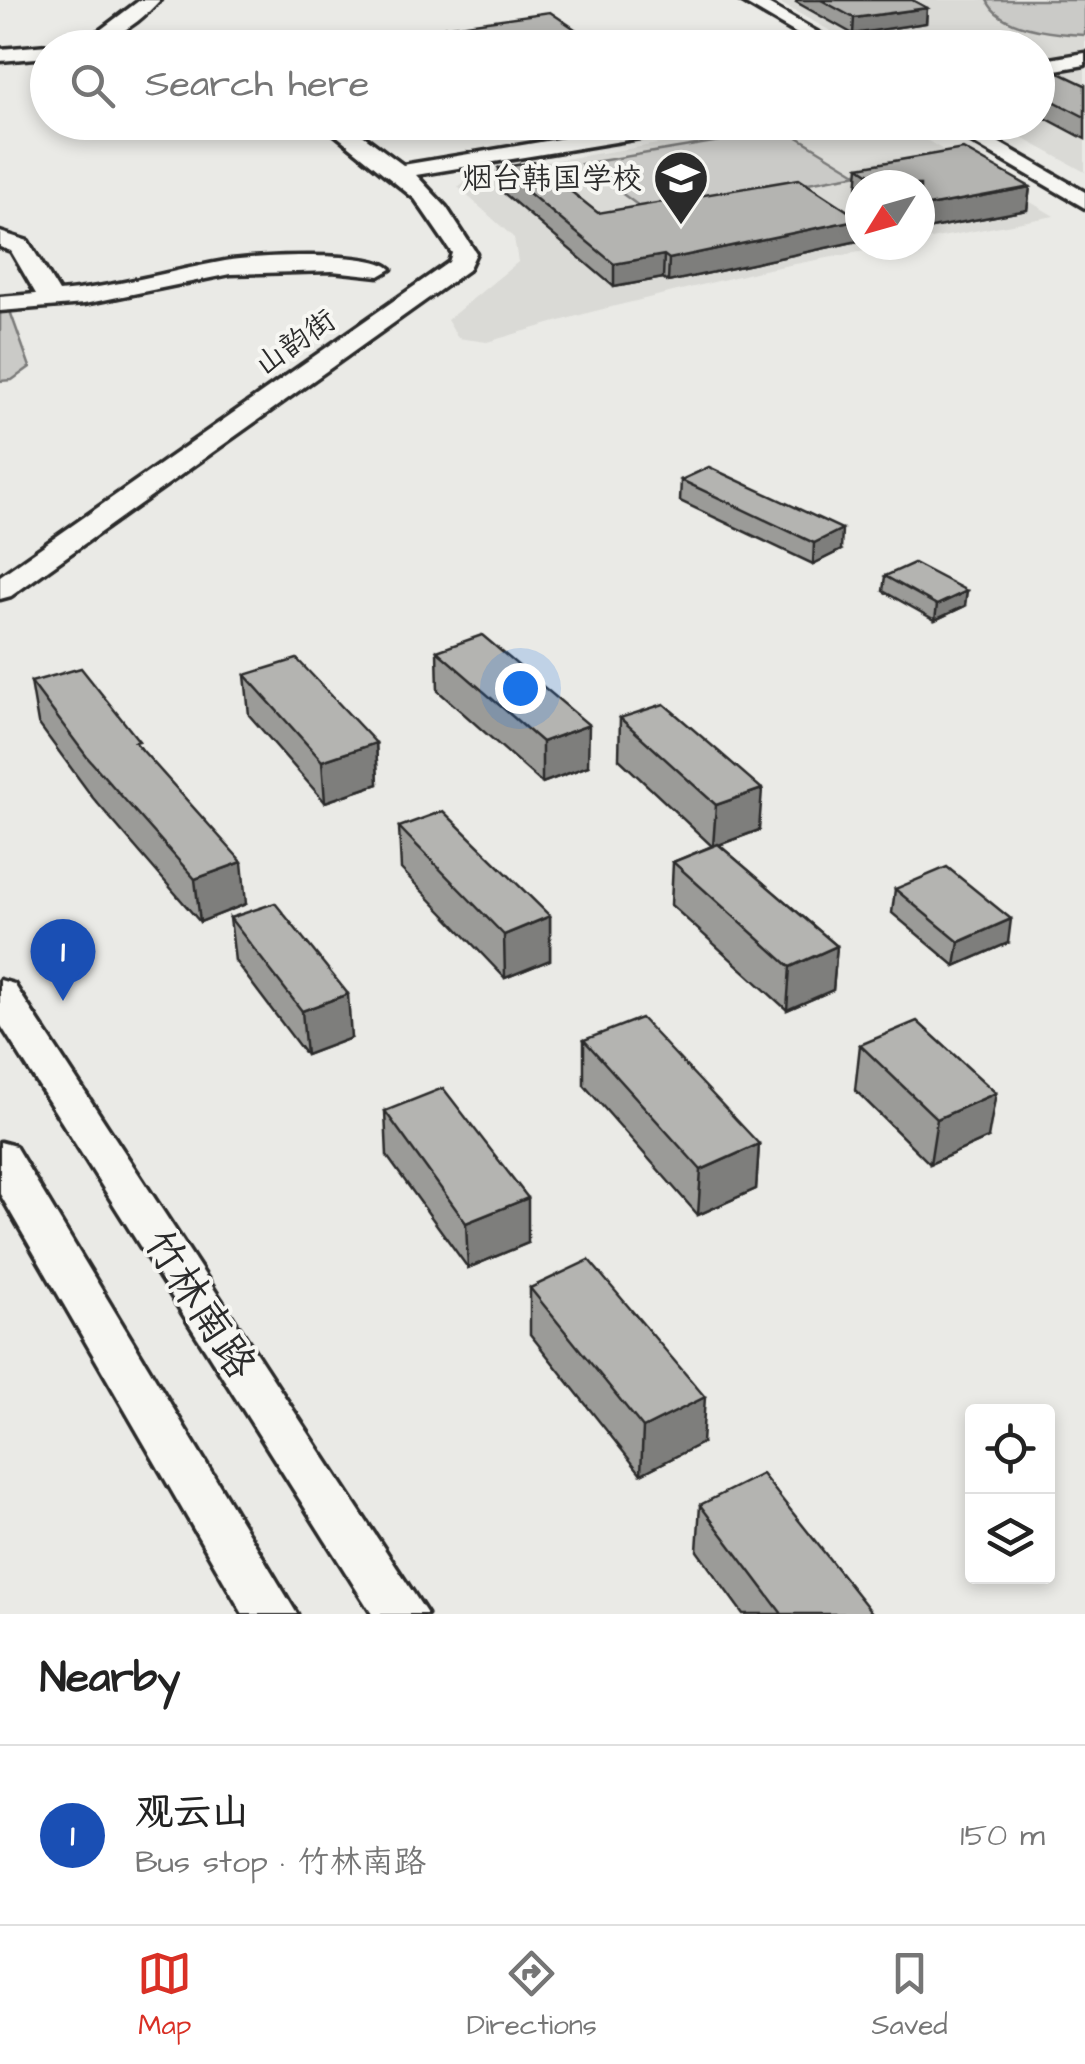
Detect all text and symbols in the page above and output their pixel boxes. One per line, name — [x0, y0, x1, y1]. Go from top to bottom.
search box — [30, 30, 1055, 140]
icon: search — [65, 58, 120, 113]
text: Search here — [145, 59, 369, 111]
school or university icon: 烟台韩国学校 — [651, 148, 711, 227]
place label: 烟台韩国学校 — [462, 158, 642, 200]
north arrow — [845, 170, 935, 260]
street label: 山韵街 — [247, 300, 344, 386]
your location — [495, 663, 546, 714]
pin: 1 — [30, 918, 96, 1001]
street label: 竹林南路 — [128, 1218, 269, 1391]
map controls — [965, 1404, 1055, 1584]
button: locate — [965, 1404, 1055, 1494]
button: layers — [965, 1494, 1055, 1584]
text: Nearby — [40, 1650, 180, 1708]
text: 观云山 — [135, 1787, 249, 1839]
text: 1 — [70, 1813, 75, 1858]
text: 150 m — [960, 1813, 1045, 1858]
text: Bus stop · 竹林南路 — [135, 1840, 426, 1885]
tab: Map — [137, 1946, 192, 2045]
tab: Directions — [467, 1946, 597, 2045]
tab: Saved — [871, 1946, 948, 2045]

